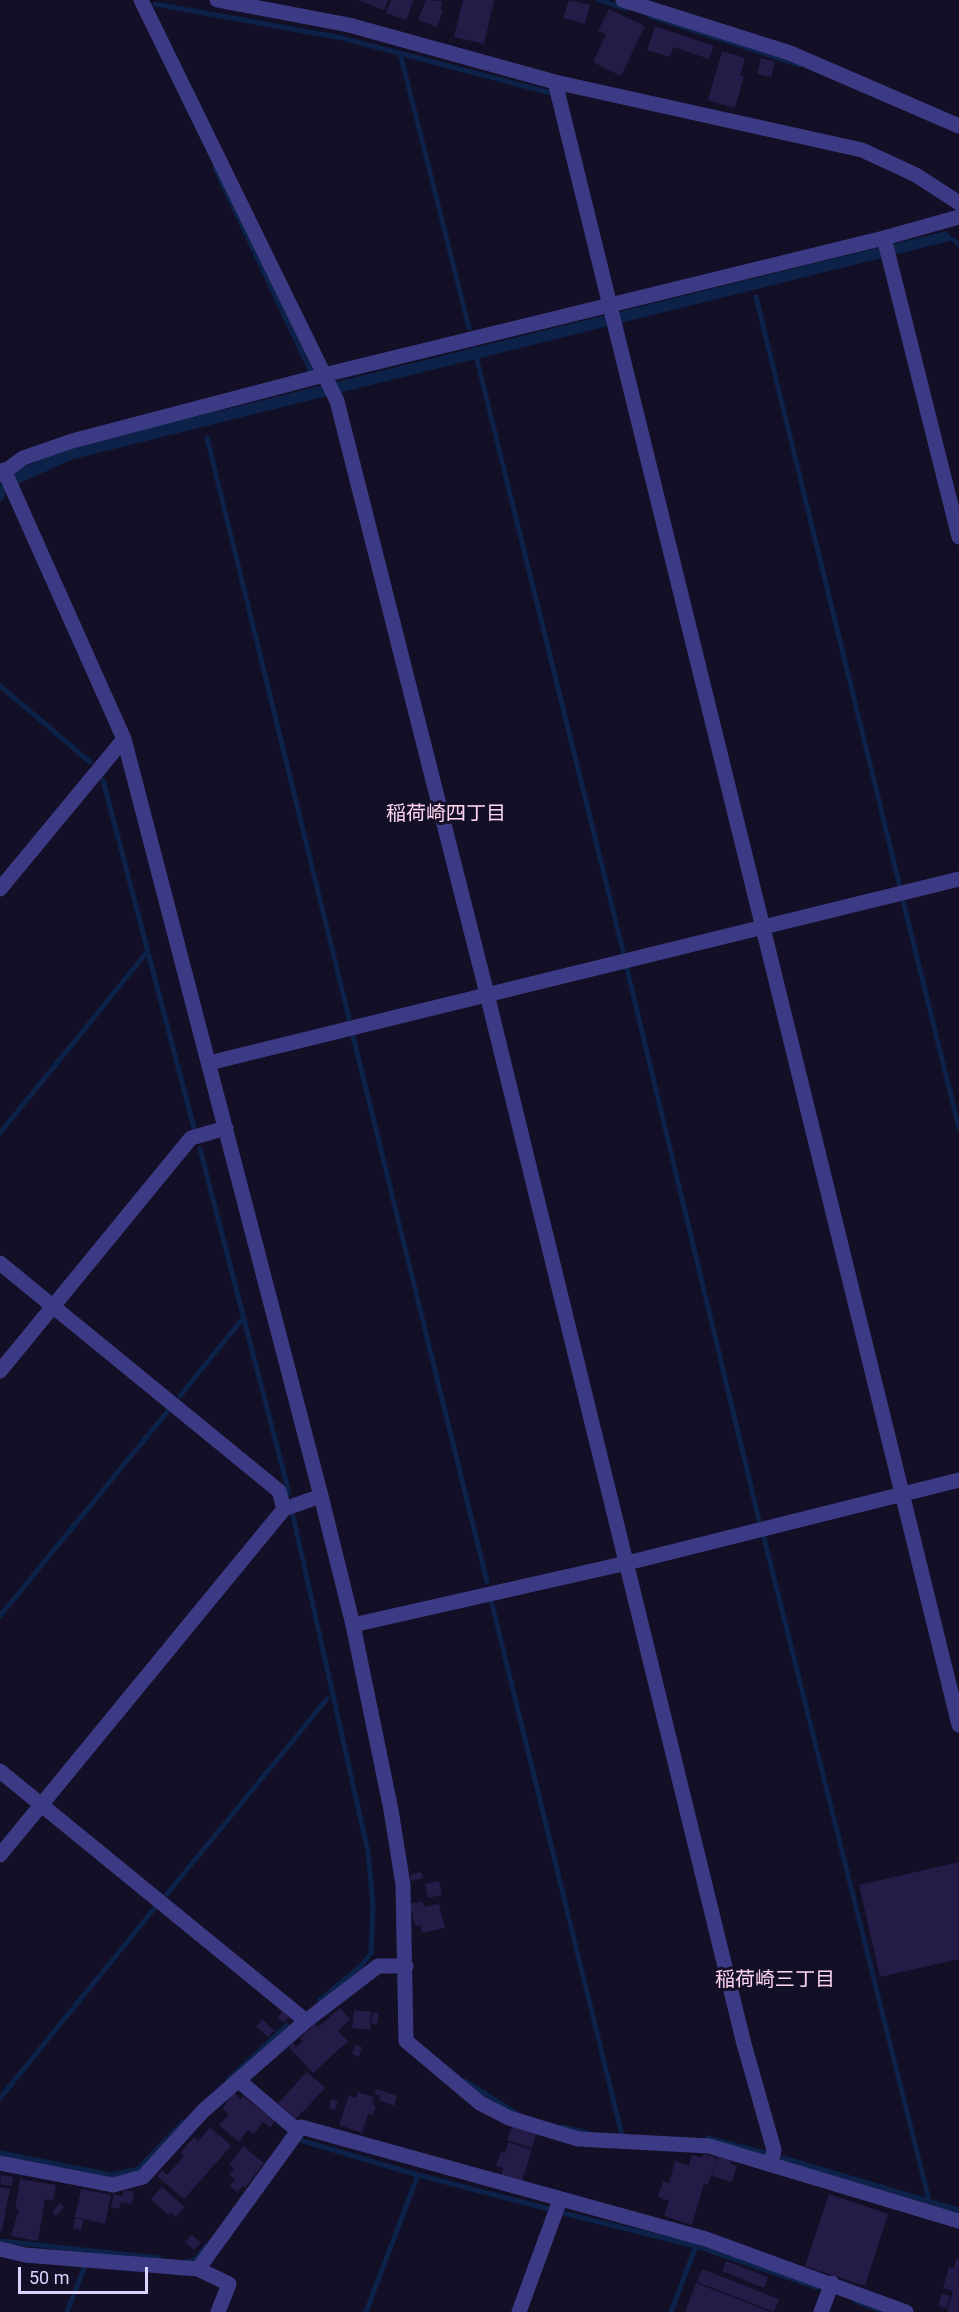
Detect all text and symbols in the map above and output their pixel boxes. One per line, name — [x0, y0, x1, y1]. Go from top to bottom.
district label: 稲荷崎四丁目 — [386, 803, 506, 827]
district label: 稲荷崎三丁目 — [715, 1969, 835, 1993]
scale bar — [21, 2255, 152, 2293]
text: 50 m — [29, 2267, 69, 2288]

